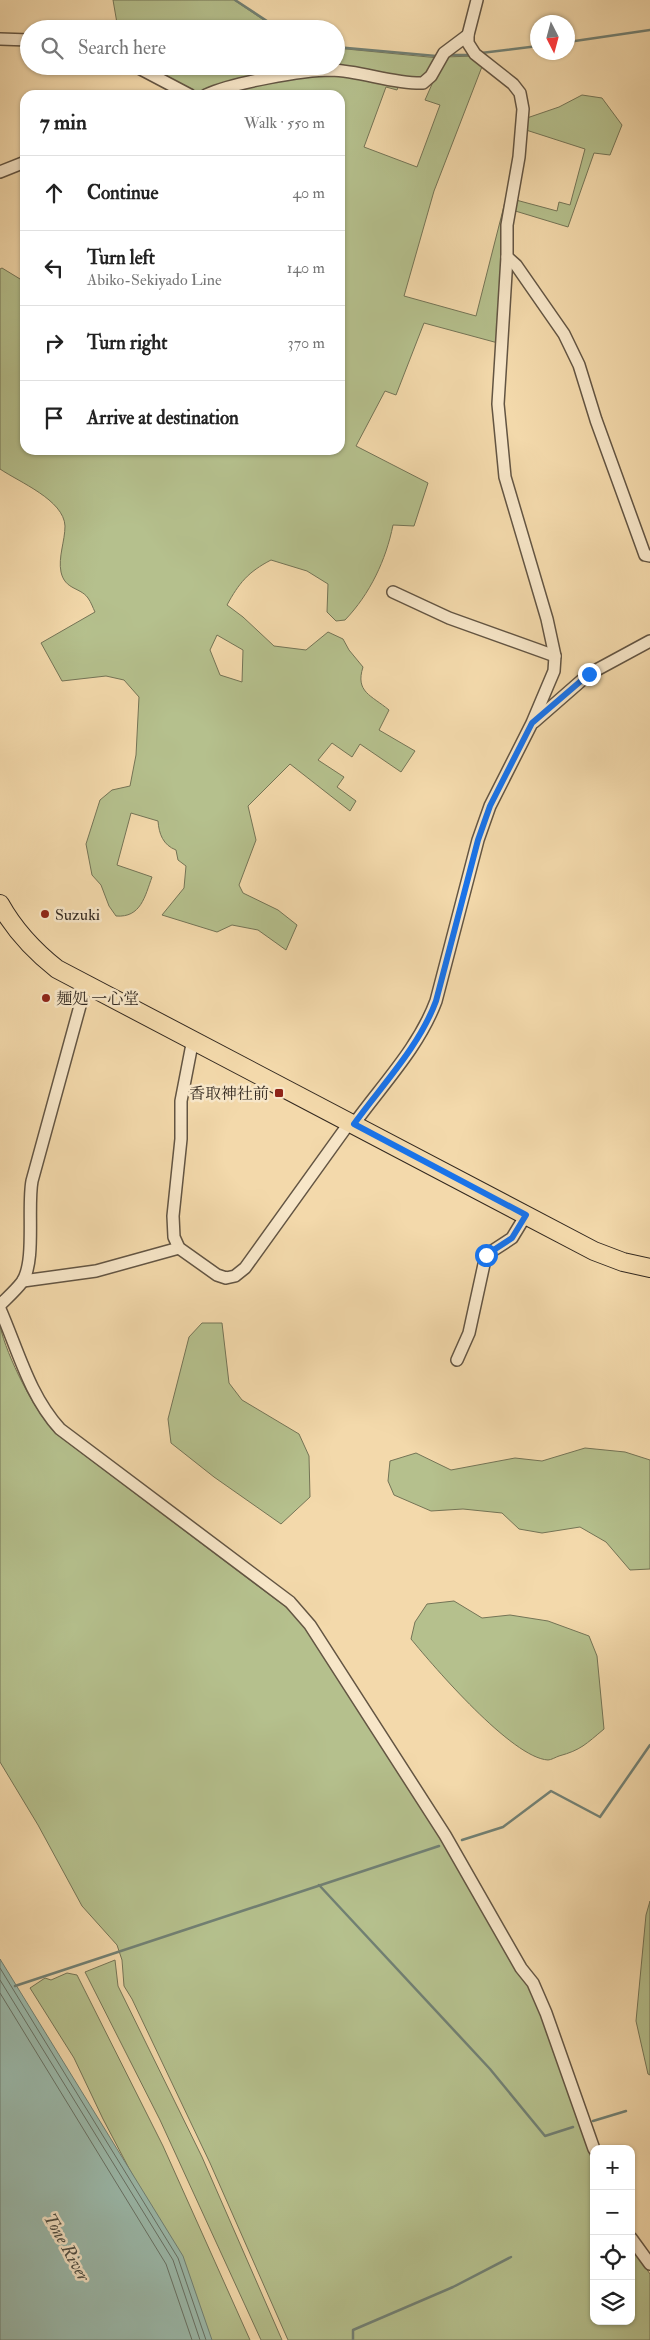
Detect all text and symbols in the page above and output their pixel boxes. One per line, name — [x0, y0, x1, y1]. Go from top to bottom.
north arrow — [530, 15, 575, 60]
search box — [20, 20, 345, 75]
icon: search — [38, 34, 66, 62]
text: Search here — [78, 36, 166, 60]
text: 7 min — [40, 109, 87, 136]
text: Walk · 550 m — [244, 113, 325, 133]
icon: ahead — [40, 179, 68, 207]
text: Continue — [87, 181, 158, 205]
text: 40 m — [292, 183, 325, 203]
text: Turn left — [87, 246, 155, 270]
icon: left — [40, 254, 68, 282]
text: 140 m — [287, 258, 325, 278]
text: Abiko-Sekiyado Line — [87, 270, 222, 290]
icon: right — [40, 329, 68, 357]
text: Turn right — [87, 331, 167, 355]
text: 370 m — [288, 333, 325, 353]
icon: arrive — [40, 404, 68, 432]
text: Arrive at destination — [87, 406, 239, 430]
route end — [578, 663, 601, 686]
place label: Suzuki — [55, 905, 100, 925]
marker: Suzuki — [39, 908, 51, 920]
place label: 麺処 一心堂 — [56, 989, 139, 1009]
marker: 麺処 一心堂 — [40, 992, 52, 1004]
place label: 香取神社前 — [189, 1084, 269, 1104]
marker: 香取神社前 — [273, 1087, 285, 1099]
route start — [475, 1244, 498, 1267]
map controls — [590, 2145, 635, 2325]
button: + — [590, 2145, 635, 2190]
button: − — [590, 2190, 635, 2235]
water label: Tone River — [38, 2209, 95, 2287]
button: locate — [590, 2235, 635, 2280]
button: layers — [590, 2280, 635, 2325]

